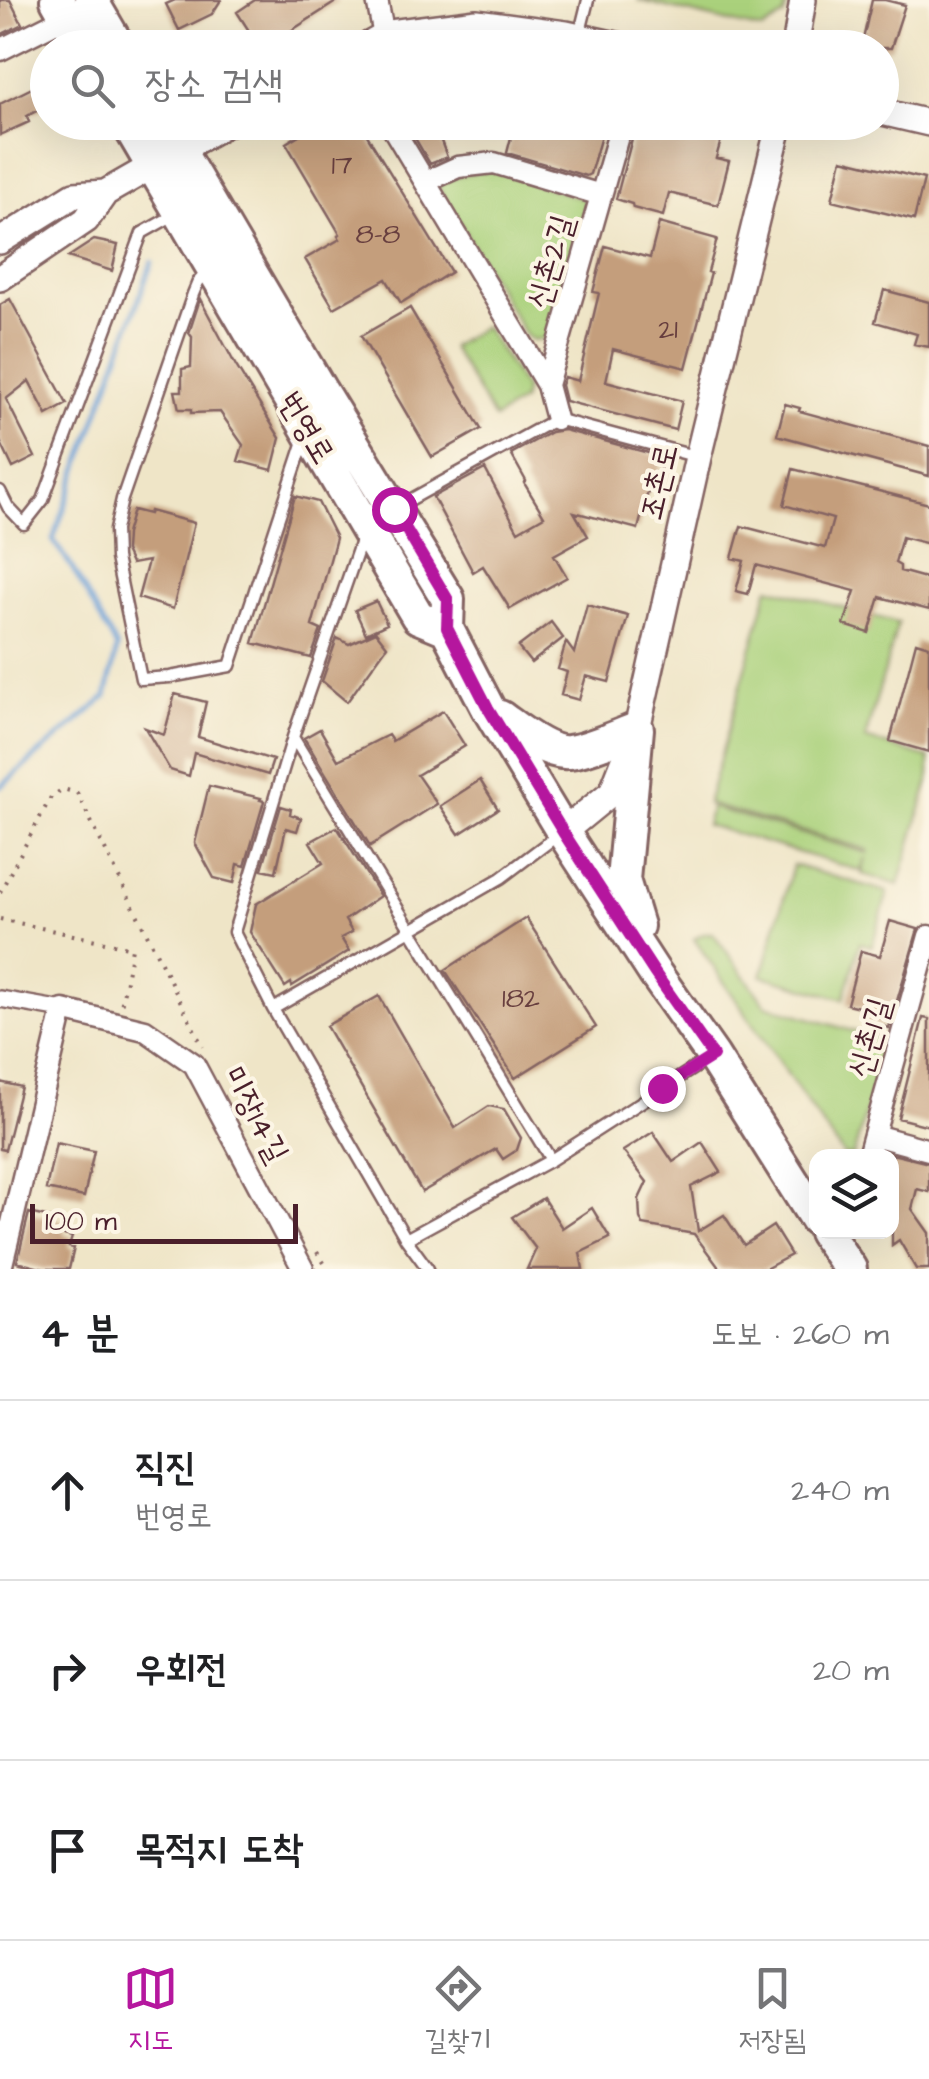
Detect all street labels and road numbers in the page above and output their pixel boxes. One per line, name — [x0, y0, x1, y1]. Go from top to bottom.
street label: 신촌2길 — [516, 210, 586, 314]
street label: 번영로 — [267, 383, 345, 473]
street label: 조촌로 — [628, 439, 690, 525]
street label: 신촌1길 — [837, 993, 903, 1083]
street label: 미장14길 — [211, 1059, 299, 1171]

